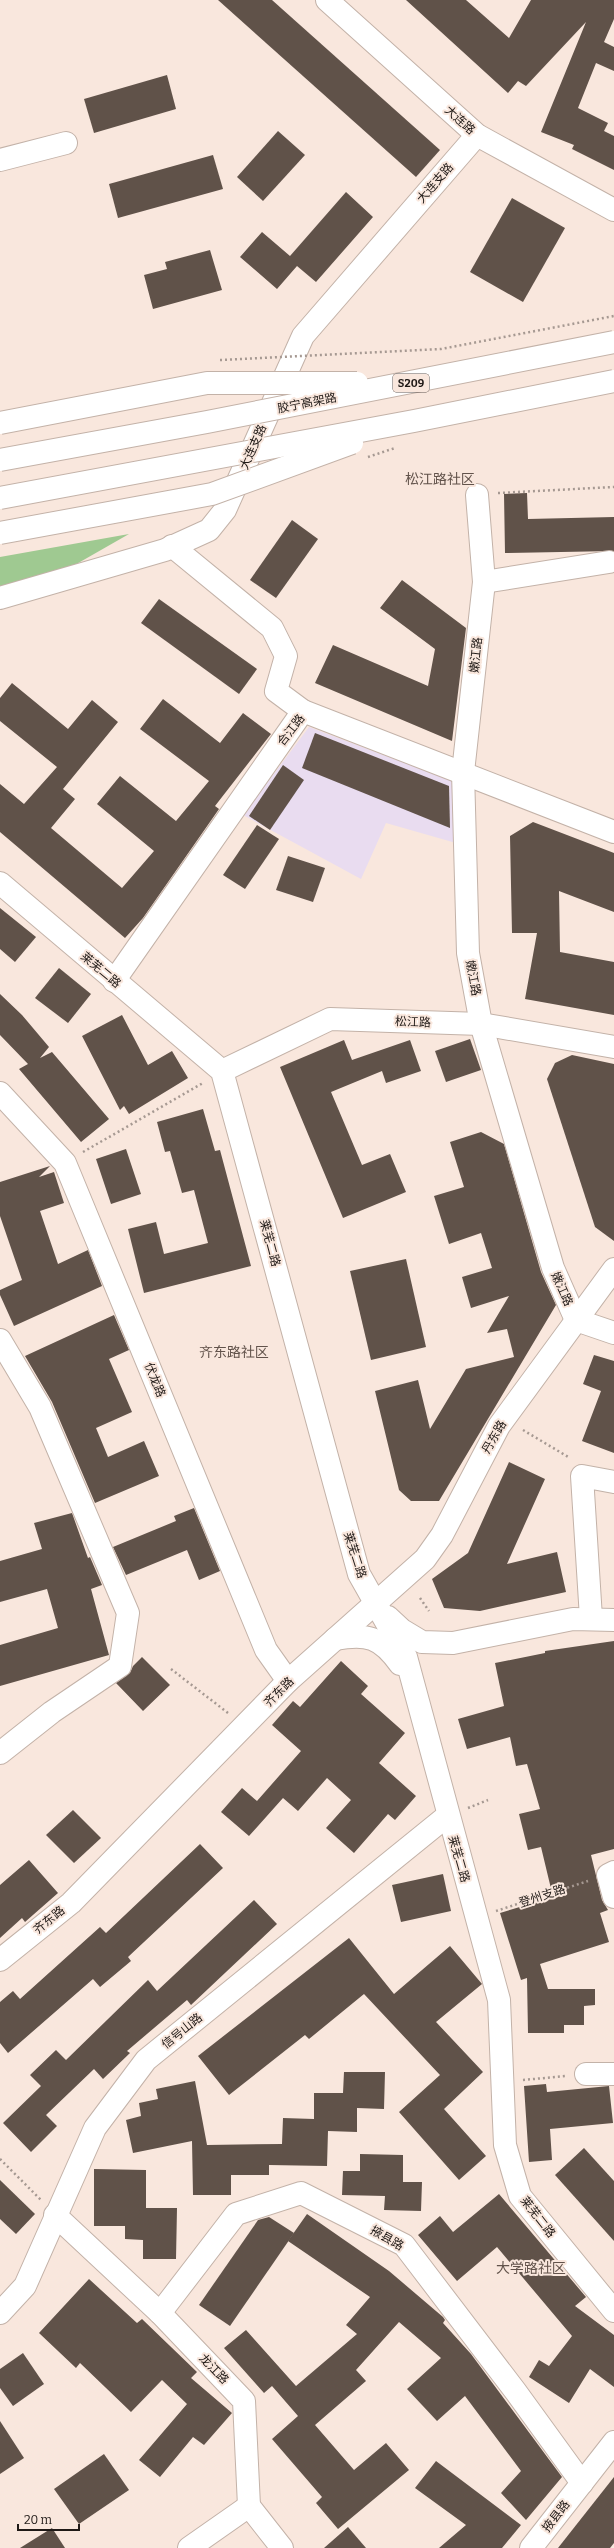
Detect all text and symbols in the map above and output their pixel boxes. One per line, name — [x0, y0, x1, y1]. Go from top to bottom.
street label: 大连路 — [442, 103, 478, 137]
street label: 大连支路 — [414, 160, 456, 206]
road number: S209 — [393, 374, 429, 392]
street label: 胶宁高架路 — [276, 390, 338, 416]
street label: 大连支路 — [237, 422, 269, 472]
district label: 松江路社区 — [405, 471, 475, 488]
street label: 嫩江路 — [467, 636, 485, 674]
street label: 合江路 — [274, 712, 308, 748]
street label: 莱芜二路 — [78, 949, 124, 991]
street label: 嫩江路 — [463, 959, 483, 997]
street label: 松江路 — [395, 1014, 431, 1030]
street label: 莱芜二路 — [257, 1218, 283, 1268]
street label: 嫩江路 — [548, 1270, 576, 1308]
district label: 齐东路社区 — [199, 1344, 269, 1361]
street label: 伏龙路 — [142, 1361, 168, 1399]
street label: 丹东路 — [479, 1418, 509, 1456]
street label: 莱芜二路 — [341, 1530, 369, 1580]
street label: 齐东路 — [261, 1674, 297, 1710]
street label: 莱芜二路 — [446, 1834, 472, 1884]
street label: 登州支路 — [517, 1882, 567, 1910]
street label: 齐东路 — [31, 1903, 67, 1937]
street label: 信号山路 — [159, 2010, 205, 2052]
street label: 莱芜二路 — [518, 2194, 558, 2240]
street label: 掖县路 — [368, 2223, 406, 2253]
district label: 大学路社区 — [496, 2260, 566, 2277]
street label: 龙江路 — [196, 2351, 232, 2387]
street label: 掖县路 — [539, 2498, 573, 2534]
scale bar — [18, 2506, 79, 2532]
text: 20 m — [24, 2513, 53, 2527]

